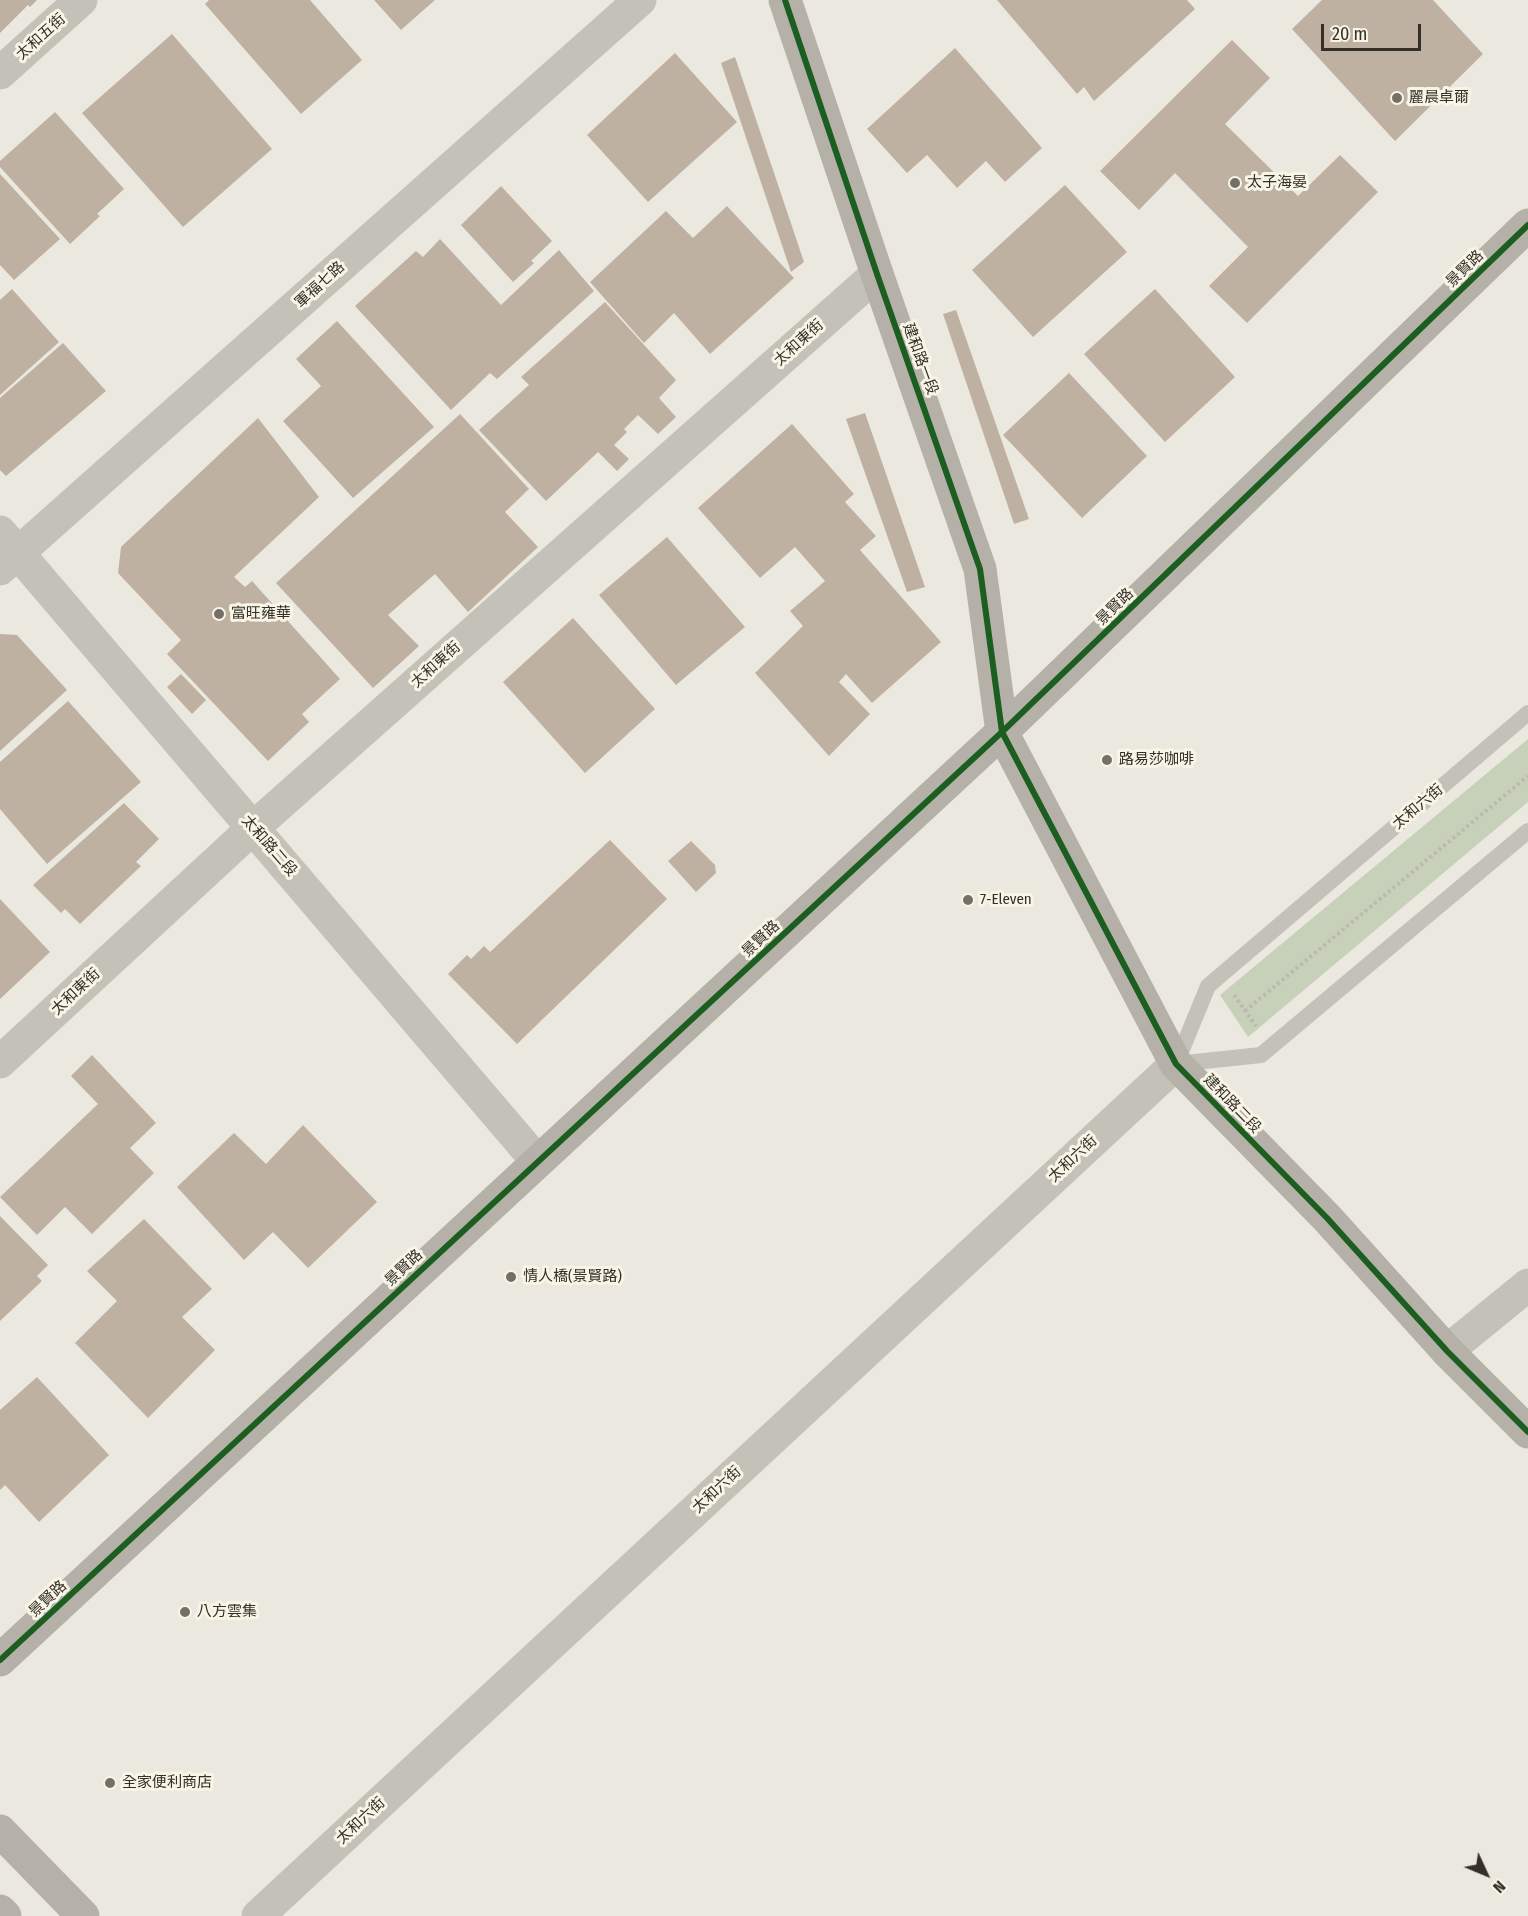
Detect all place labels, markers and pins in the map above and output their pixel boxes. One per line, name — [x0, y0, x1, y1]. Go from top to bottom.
place label: 麗晨卓爾 — [1409, 89, 1469, 107]
marker: 麗晨卓爾 — [1390, 91, 1404, 105]
place label: 太子海晏 — [1247, 174, 1307, 192]
marker: 太子海晏 — [1228, 176, 1242, 190]
place label: 富旺雍華 — [231, 605, 291, 623]
marker: 富旺雍華 — [212, 607, 226, 621]
place label: 路易莎咖啡 — [1119, 751, 1194, 769]
marker: 路易莎咖啡 — [1100, 753, 1114, 767]
place label: 7-Eleven — [980, 891, 1032, 909]
marker: 7-Eleven — [961, 893, 975, 907]
place label: 情人橋(景賢路) — [523, 1268, 622, 1286]
marker: 情人橋(景賢路) — [504, 1270, 518, 1284]
place label: 八方雲集 — [197, 1603, 257, 1621]
marker: 八方雲集 — [178, 1605, 192, 1619]
place label: 全家便利商店 — [122, 1774, 212, 1792]
marker: 全家便利商店 — [103, 1776, 117, 1790]

